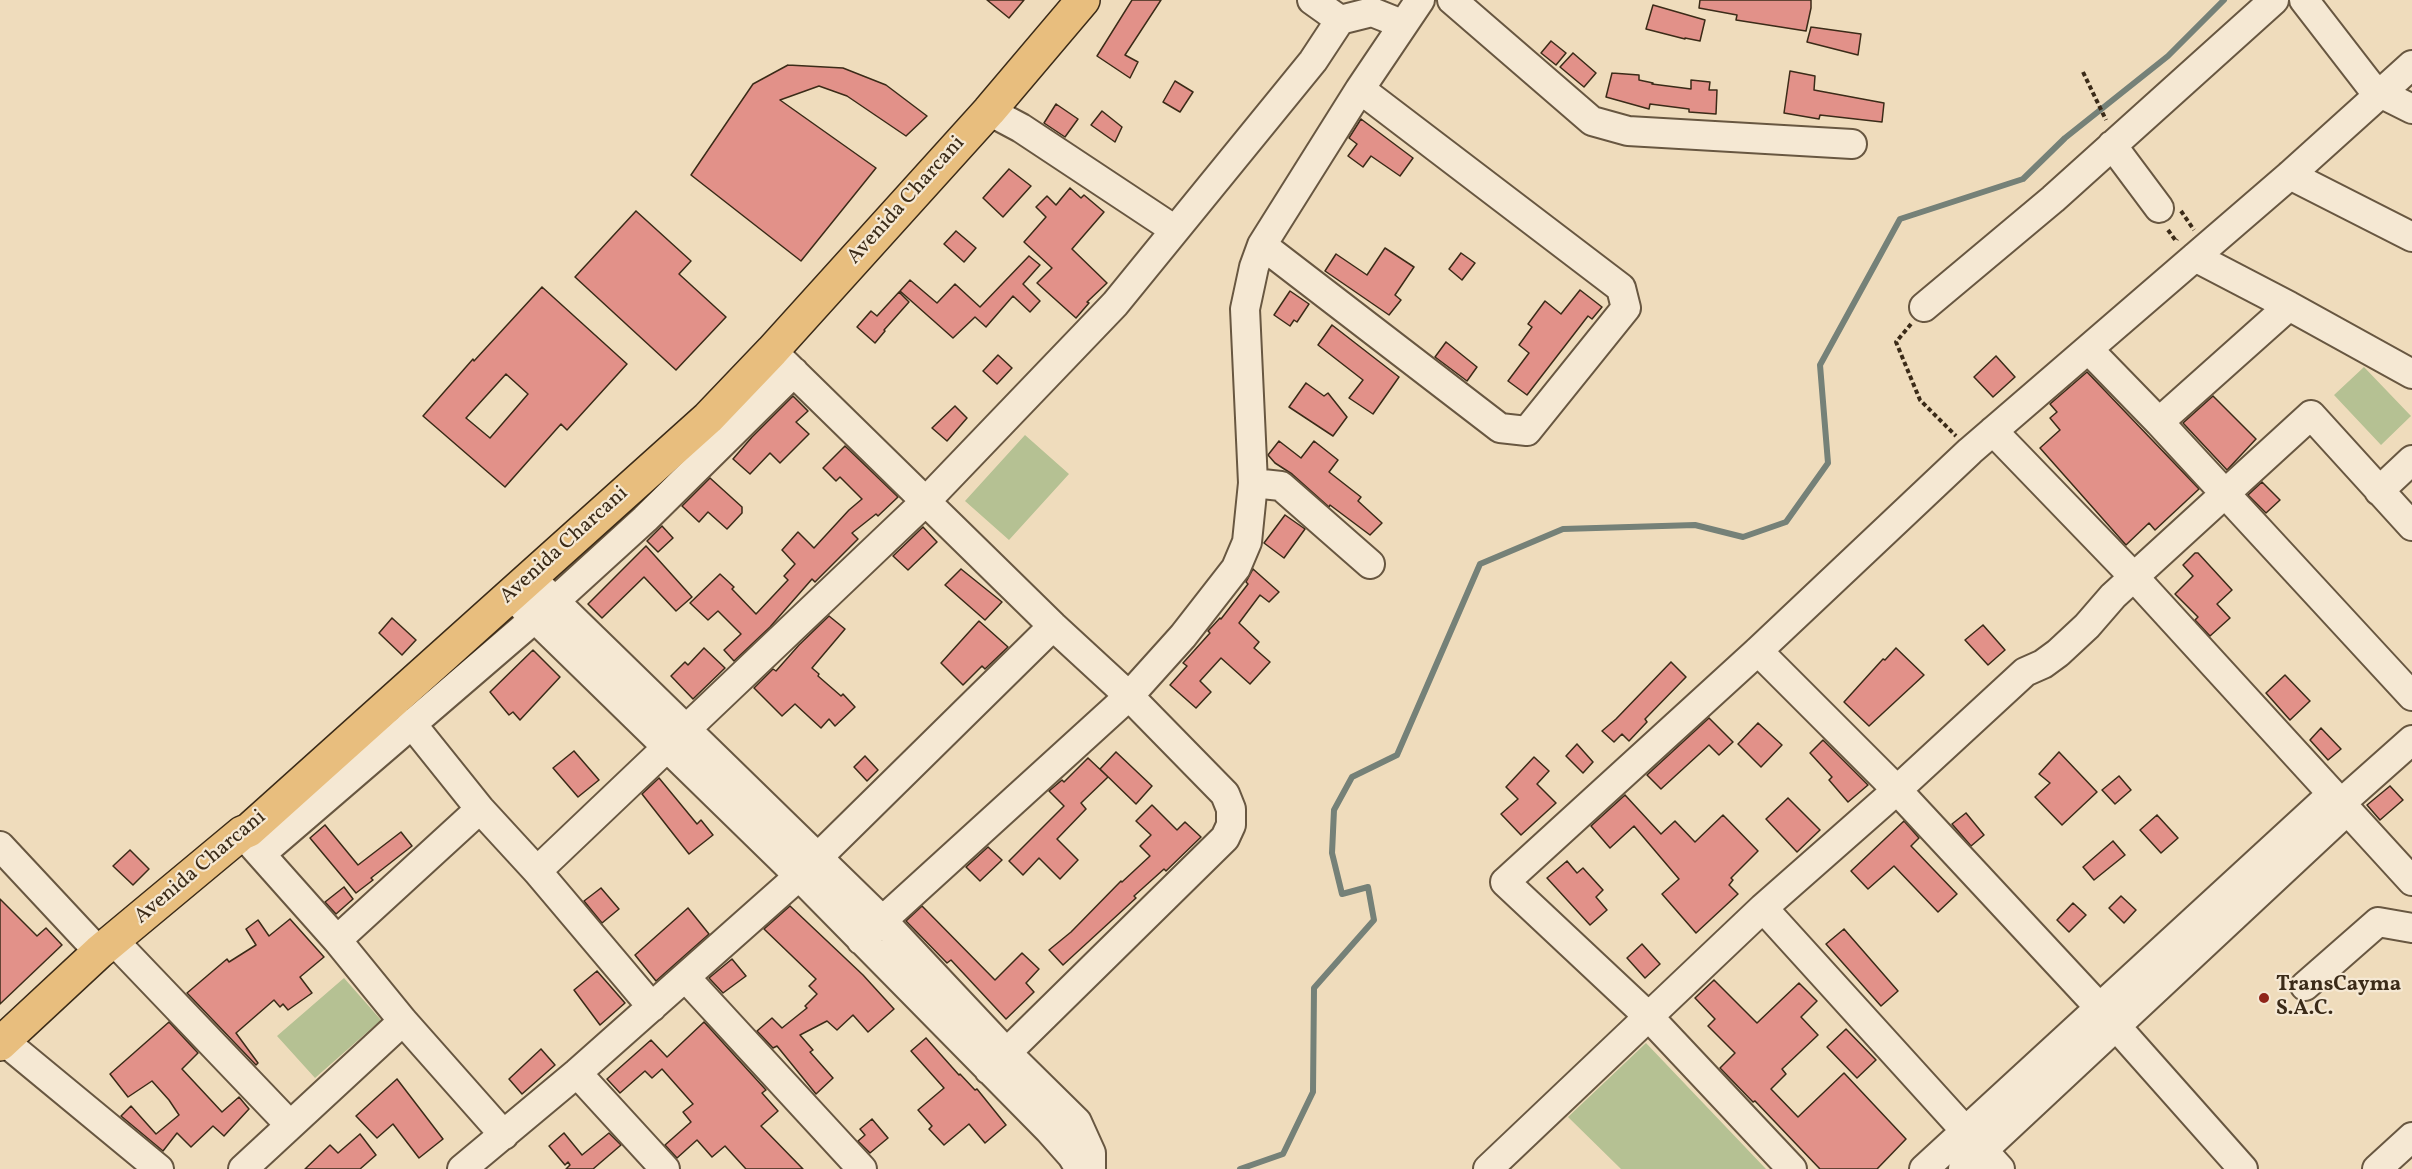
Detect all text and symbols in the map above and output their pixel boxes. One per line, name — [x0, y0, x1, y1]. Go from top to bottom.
street label: Avenida Charcani — [843, 132, 971, 270]
street label: Avenida Charcani — [496, 482, 634, 610]
street label: Avenida Charcani — [130, 806, 272, 930]
place label: TransCayma S.A.C. — [2276, 973, 2401, 1023]
marker: TransCayma S.A.C. — [2257, 991, 2271, 1005]

